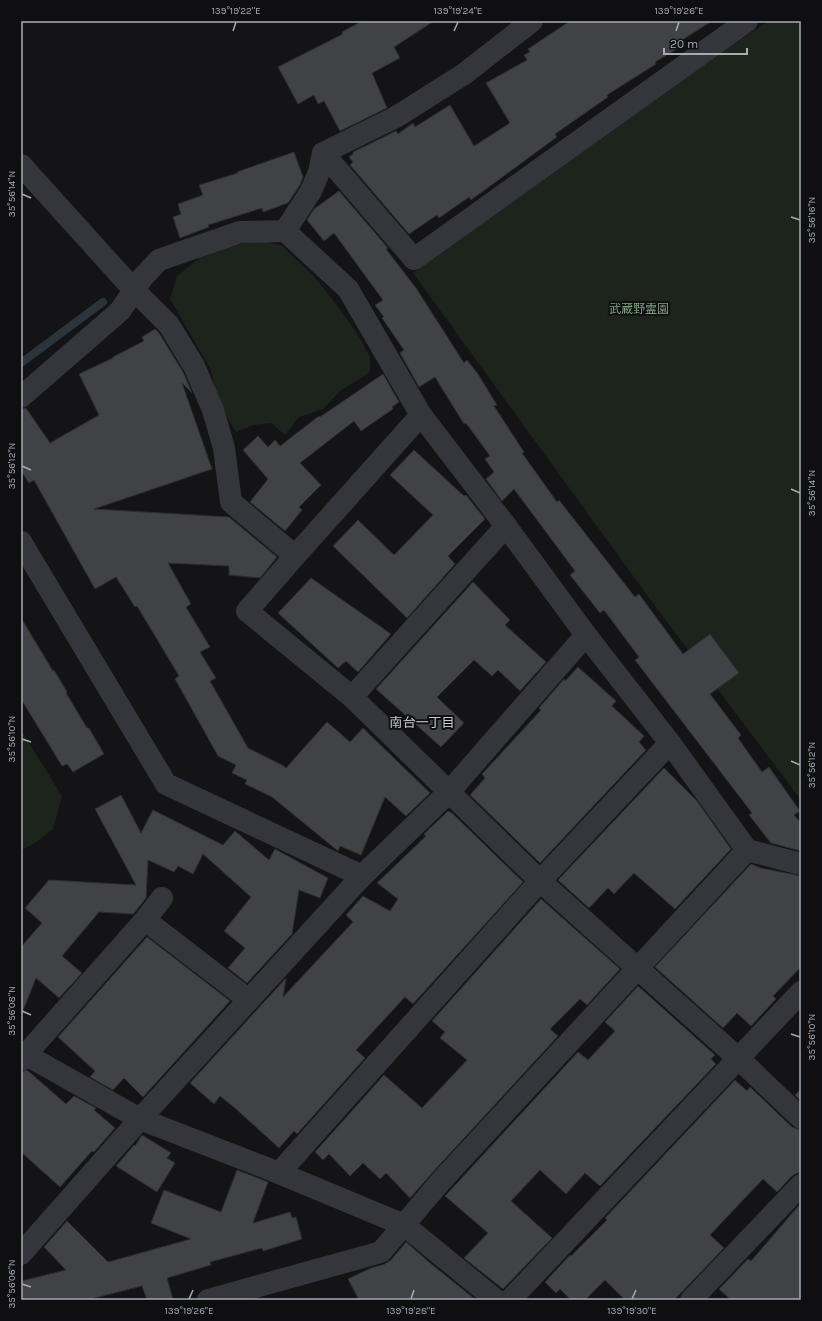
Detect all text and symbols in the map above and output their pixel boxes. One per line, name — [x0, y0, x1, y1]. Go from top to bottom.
text: 139°19'22"E — [211, 5, 261, 17]
text: 139°19'24"E — [434, 5, 482, 17]
text: 139°19'26"E — [654, 5, 704, 17]
scale bar — [664, 30, 747, 56]
text: 20 m — [670, 37, 698, 51]
text: 35°56'14"N — [6, 171, 18, 217]
text: 35°56'16"N — [806, 197, 818, 243]
park label: 武蔵野霊園 — [609, 302, 669, 316]
text: 35°56'12"N — [6, 443, 18, 489]
text: 35°56'14"N — [806, 470, 818, 516]
district label: 南台一丁目 — [389, 715, 455, 730]
text: 35°56'10"N — [6, 716, 18, 762]
text: 35°56'12"N — [806, 742, 818, 788]
text: 35°56'08"N — [6, 986, 18, 1036]
text: 35°56'10"N — [806, 1014, 818, 1060]
text: 35°56'06"N — [6, 1259, 18, 1309]
text: 139°19'26"E — [164, 1305, 214, 1317]
text: 139°19'28"E — [386, 1305, 436, 1317]
text: 139°19'30"E — [607, 1305, 657, 1317]

